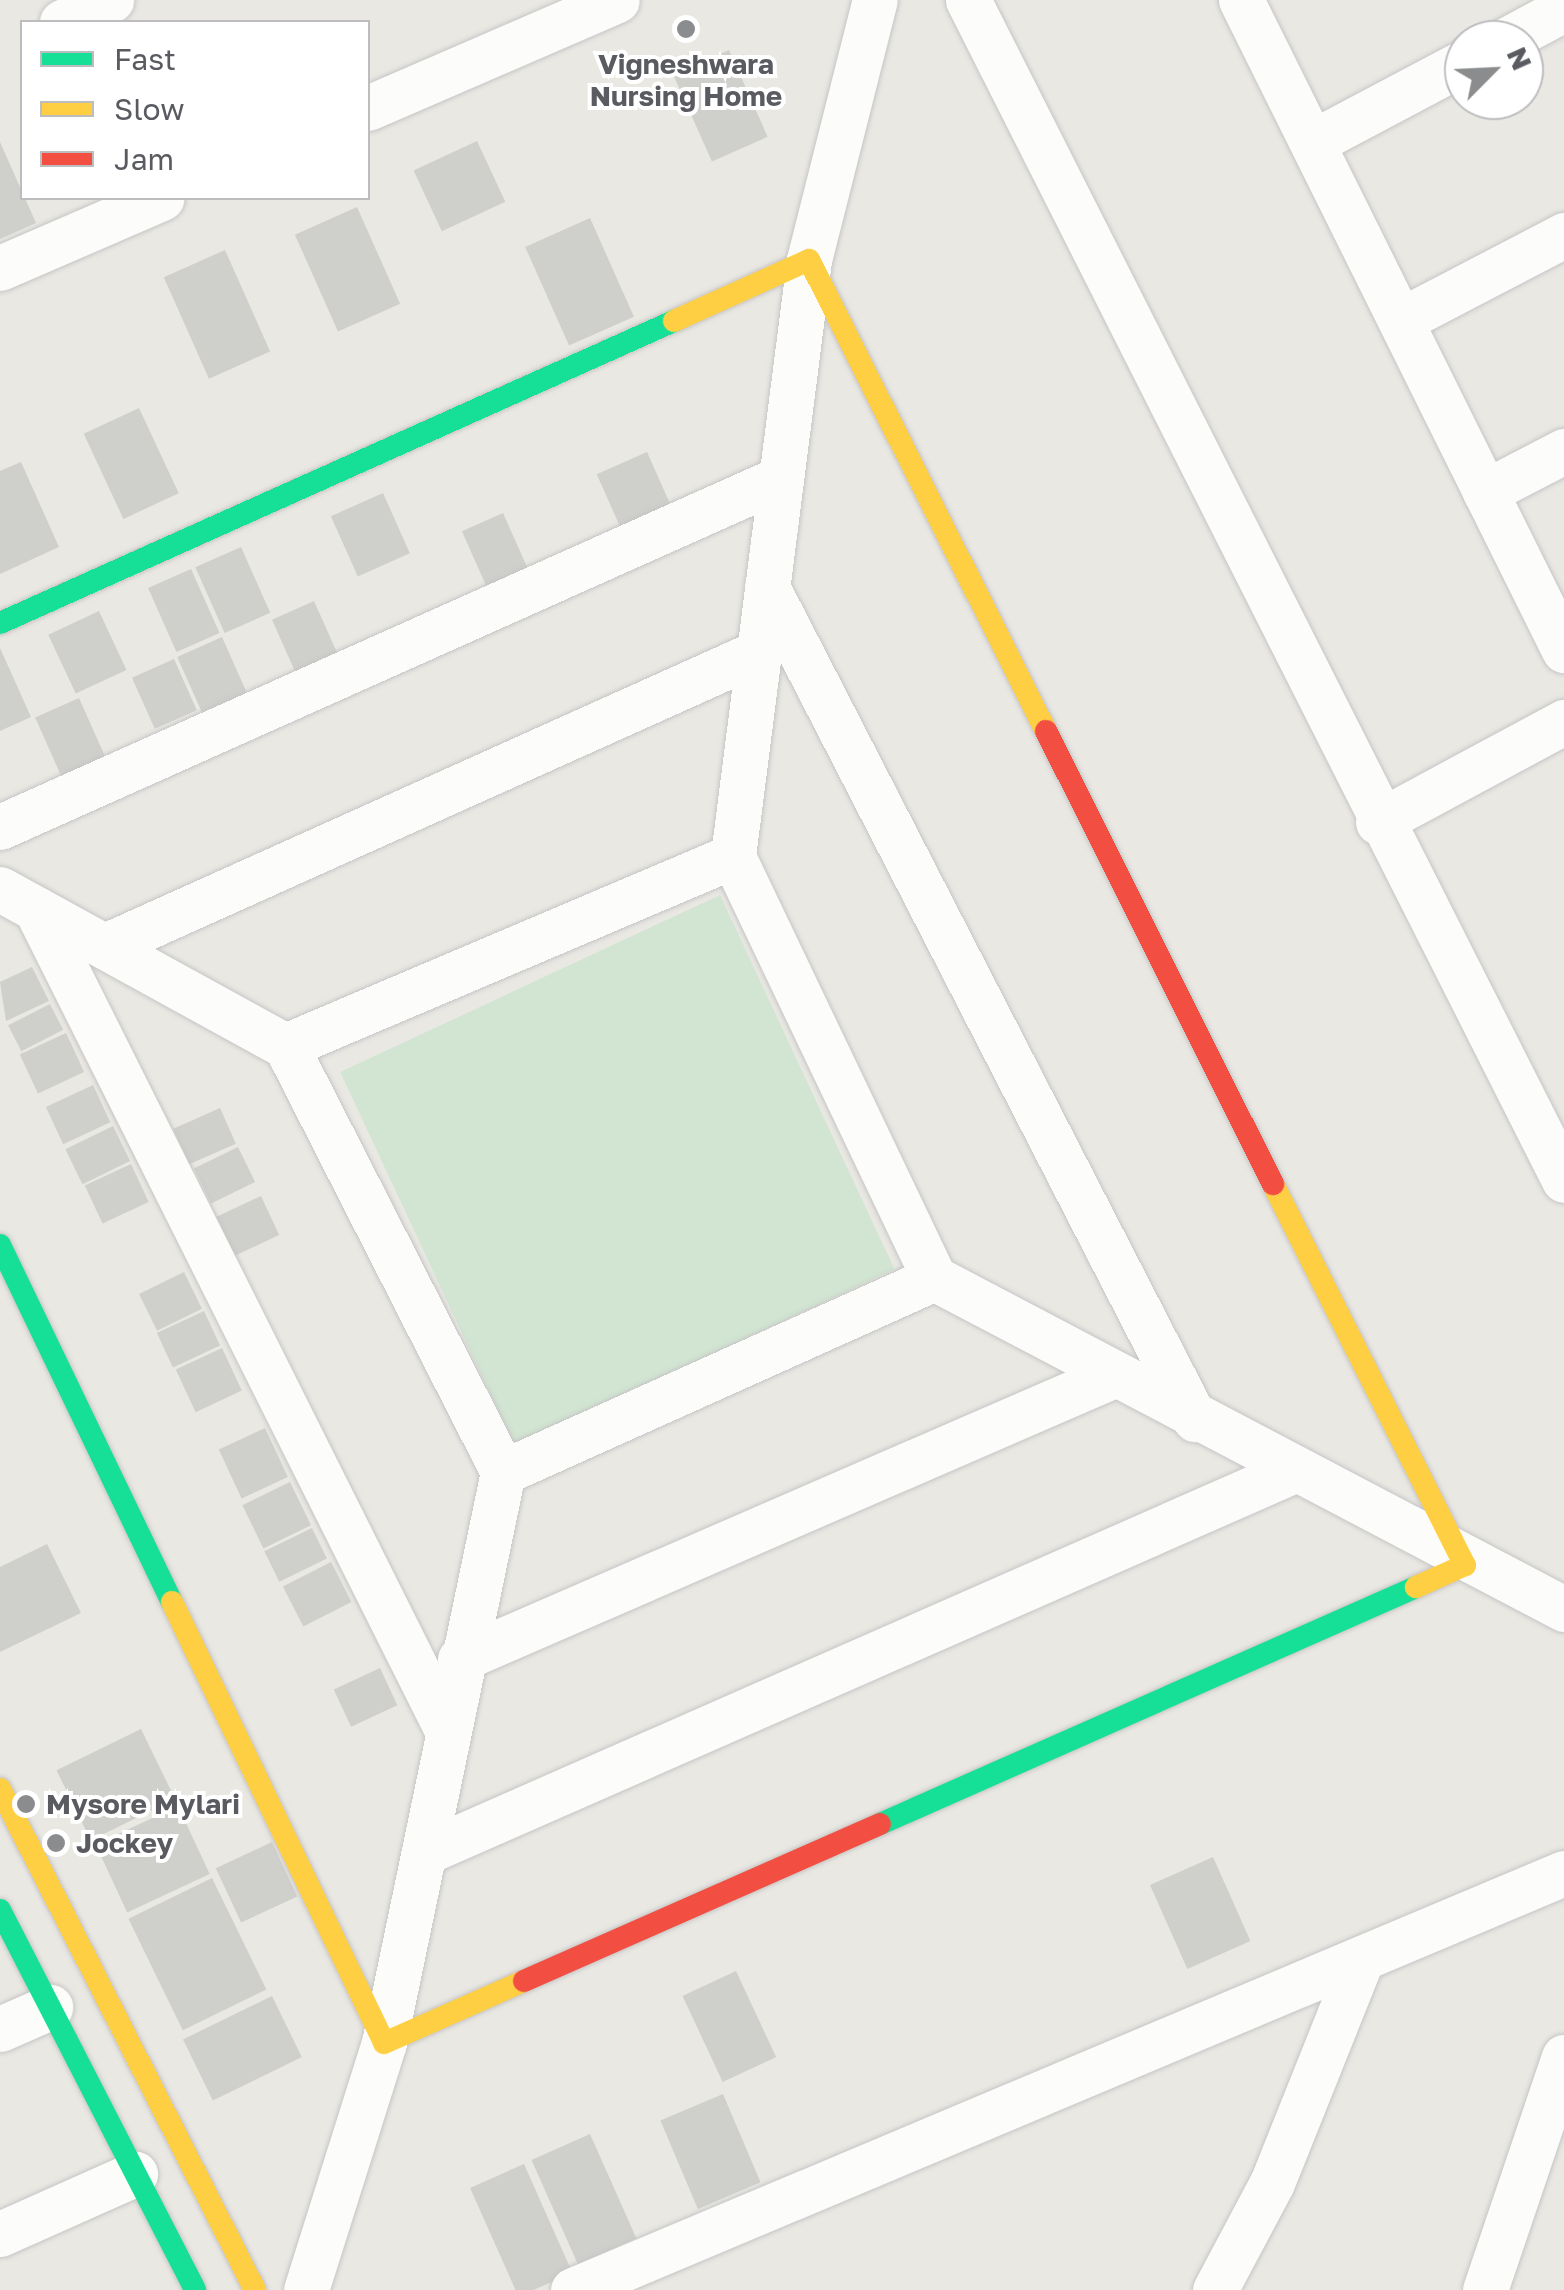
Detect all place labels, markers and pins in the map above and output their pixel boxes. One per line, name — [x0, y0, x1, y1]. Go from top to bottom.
marker: Vigneshwara Nursing Home — [673, 16, 699, 42]
place label: Vigneshwara Nursing Home — [590, 47, 782, 113]
place label: Mysore Mylari — [46, 1787, 240, 1821]
marker: Mysore Mylari — [15, 1793, 37, 1815]
place label: Jockey — [76, 1826, 173, 1860]
marker: Jockey — [45, 1832, 67, 1854]

